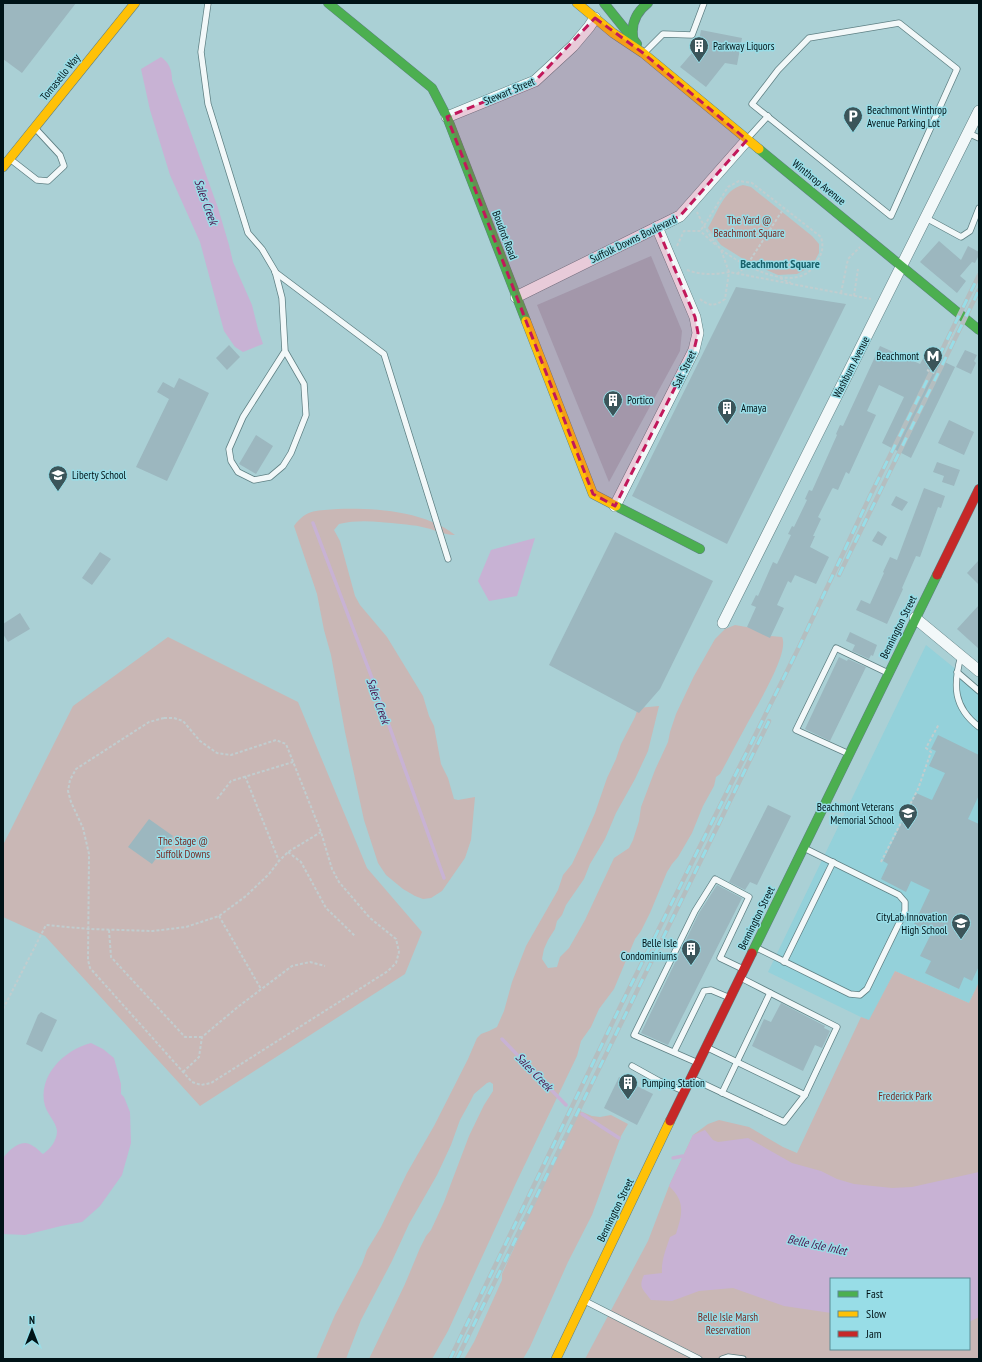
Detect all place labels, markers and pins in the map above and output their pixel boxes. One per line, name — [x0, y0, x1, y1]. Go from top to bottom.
building icon: Parkway Liquors — [688, 35, 710, 63]
place label: Parkway Liquors — [713, 39, 775, 53]
place label: Beachmont Winthrop Avenue Parking Lot — [867, 103, 947, 130]
parking icon: Beachmont Winthrop Avenue Parking Lot — [842, 105, 864, 133]
metro station icon: Beachmont — [922, 345, 944, 373]
place label: Beachmont — [876, 349, 919, 363]
building icon: Portico — [602, 389, 624, 417]
place label: Portico — [627, 393, 654, 407]
building icon: Amaya — [716, 397, 738, 425]
place label: Amaya — [741, 401, 766, 415]
school or university icon: Liberty School — [47, 464, 69, 492]
place label: Liberty School — [72, 468, 127, 482]
place label: Beachmont Veterans Memorial School — [817, 800, 894, 827]
school or university icon: Beachmont Veterans Memorial School — [897, 802, 919, 830]
place label: CityLab Innovation High School — [876, 910, 947, 937]
school or university icon: CityLab Innovation High School — [950, 912, 972, 940]
place label: Belle Isle Condominiums — [621, 936, 677, 963]
building icon: Belle Isle Condominiums — [680, 938, 702, 966]
building icon: Pumping Station — [617, 1072, 639, 1100]
place label: Pumping Station — [642, 1076, 705, 1090]

